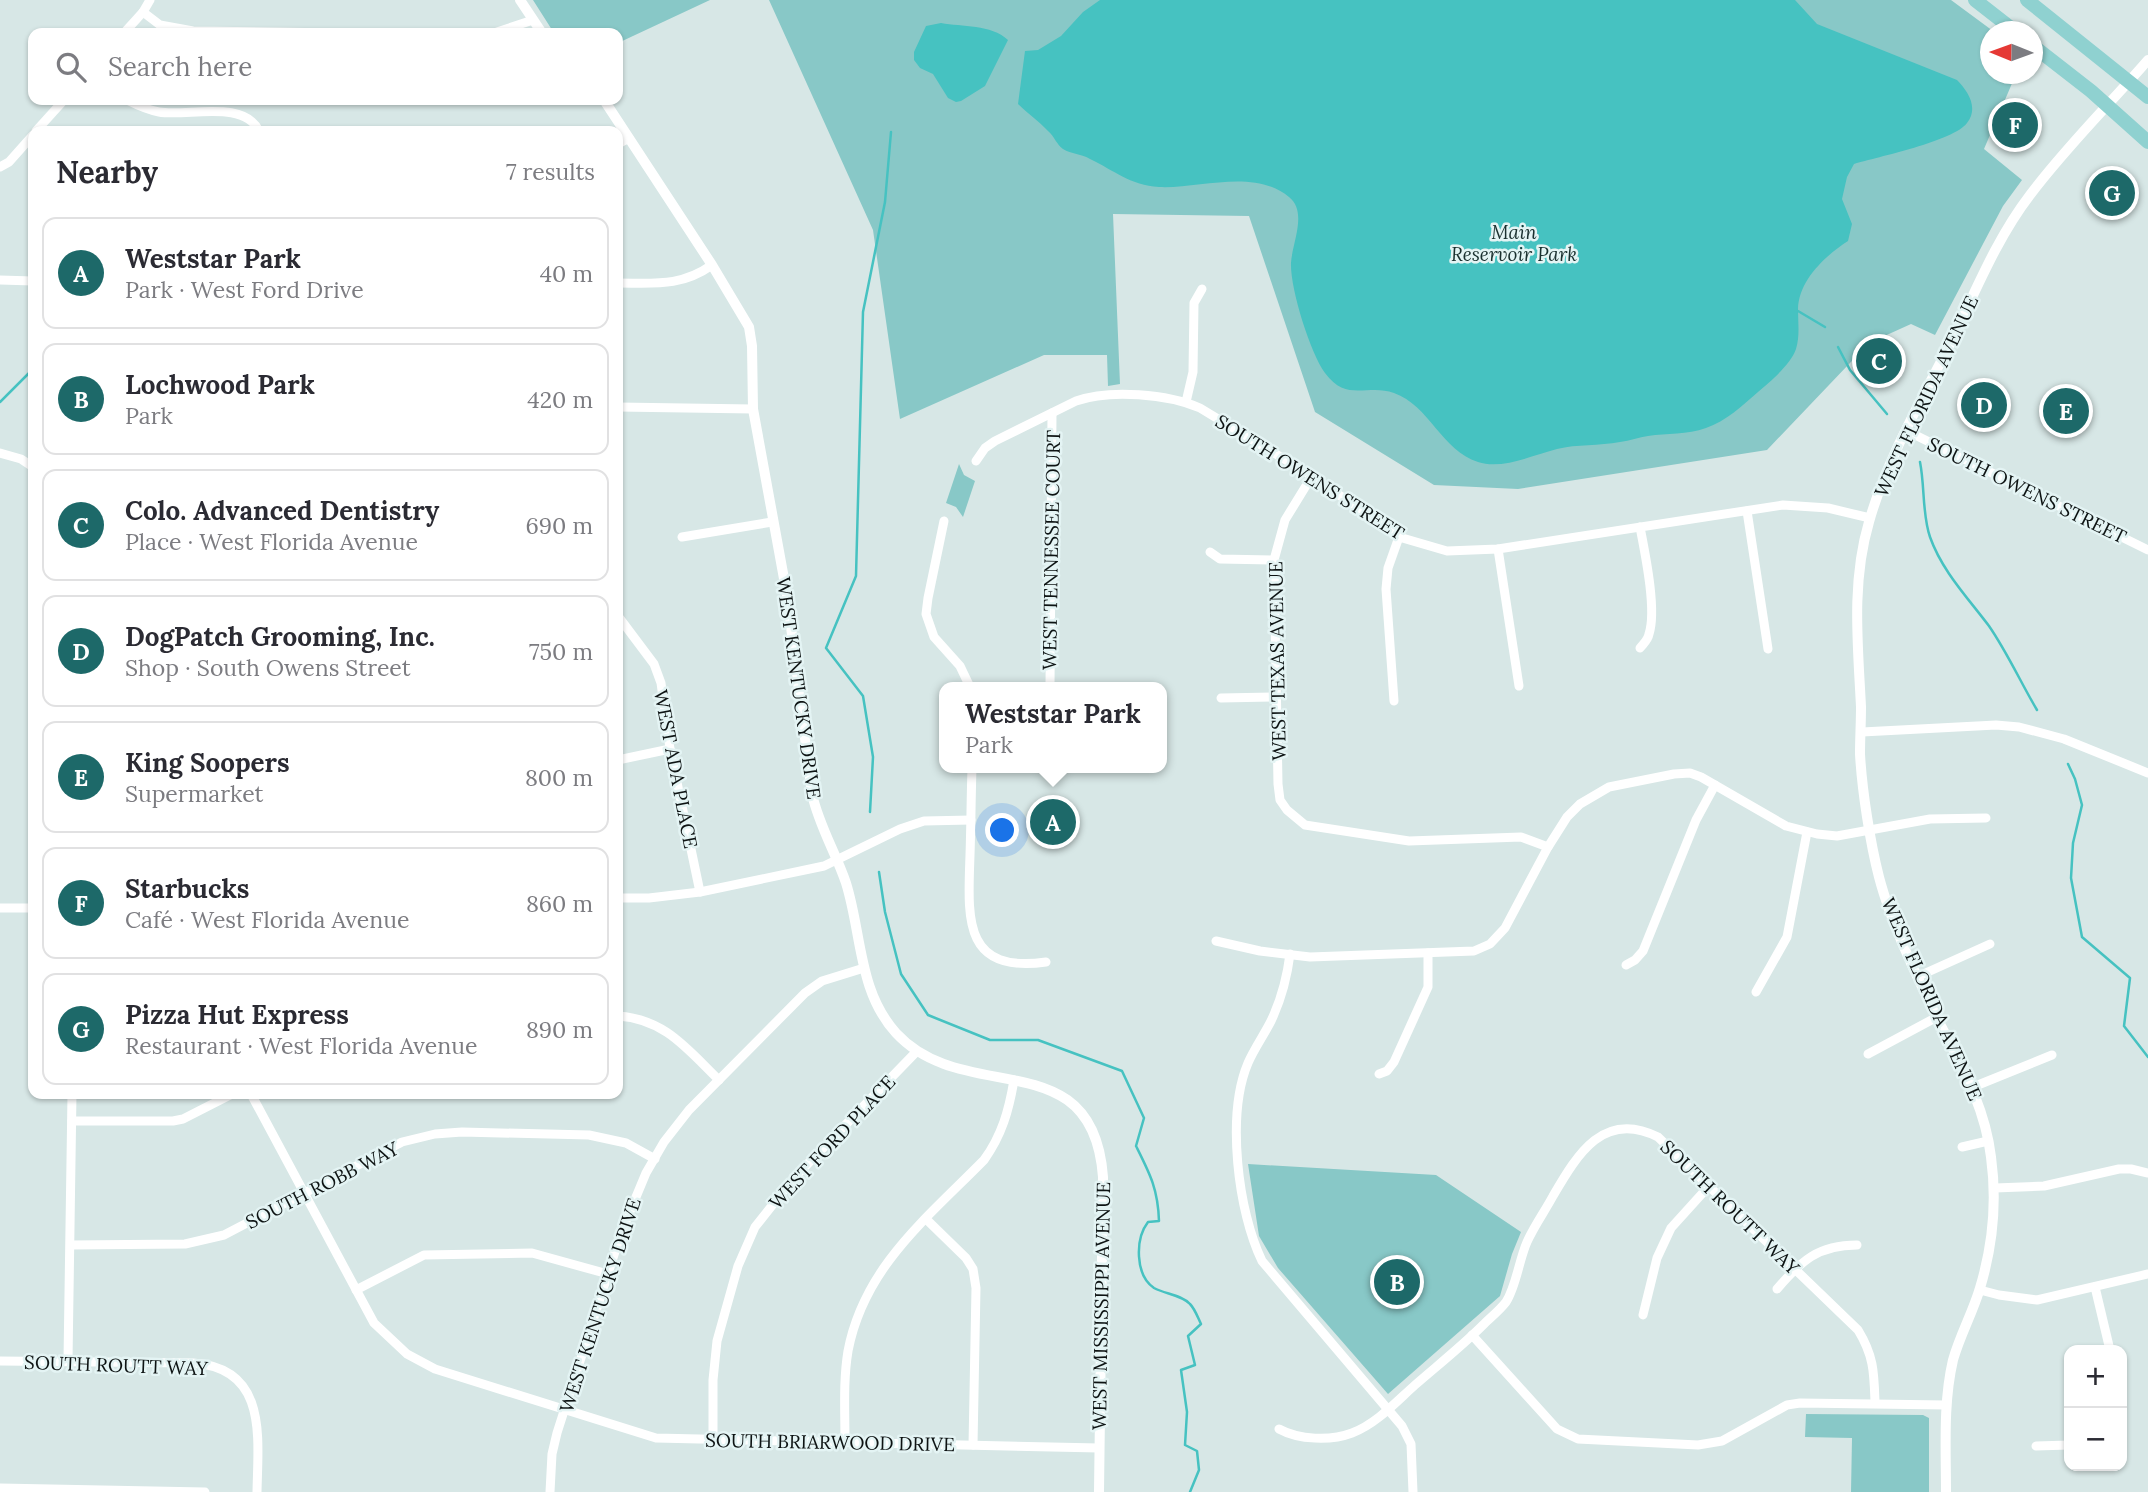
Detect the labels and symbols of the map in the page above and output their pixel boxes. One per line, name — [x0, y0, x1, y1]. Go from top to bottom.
north arrow — [1980, 21, 2043, 84]
pin: F — [1992, 99, 2038, 151]
pin: G — [2089, 167, 2135, 219]
park label: Main Reservoir Park — [1451, 220, 1577, 266]
street label: WEST FLORIDA AVENUE — [1869, 292, 1983, 500]
pin: C — [1856, 335, 1902, 387]
pin: D — [1961, 379, 2007, 431]
pin: E — [2043, 385, 2089, 437]
street label: SOUTH OWENS STREET — [1211, 409, 1409, 545]
street label: WEST TENNESSEE COURT — [1037, 430, 1065, 670]
street label: SOUTH OWENS STREET — [1924, 431, 2130, 549]
street label: WEST TEXAS AVENUE — [1263, 561, 1291, 761]
street label: WEST KENTUCKY DRIVE — [772, 575, 826, 801]
street label: WEST ADA PLACE — [649, 688, 703, 850]
pin: A — [1030, 796, 1076, 848]
your location — [985, 813, 1019, 847]
street label: WEST FLORIDA AVENUE — [1876, 894, 1988, 1104]
street label: WEST FORD PLACE — [764, 1070, 900, 1214]
street label: SOUTH ROUTT WAY — [1656, 1134, 1805, 1280]
street label: SOUTH ROBB WAY — [241, 1136, 403, 1234]
street label: WEST MISSISSIPPI AVENUE — [1087, 1182, 1115, 1430]
street label: WEST KENTUCKY DRIVE — [554, 1195, 646, 1415]
pin: B — [1374, 1256, 1420, 1308]
street label: SOUTH ROUTT WAY — [24, 1350, 209, 1380]
street label: SOUTH BRIARWOOD DRIVE — [705, 1428, 955, 1456]

